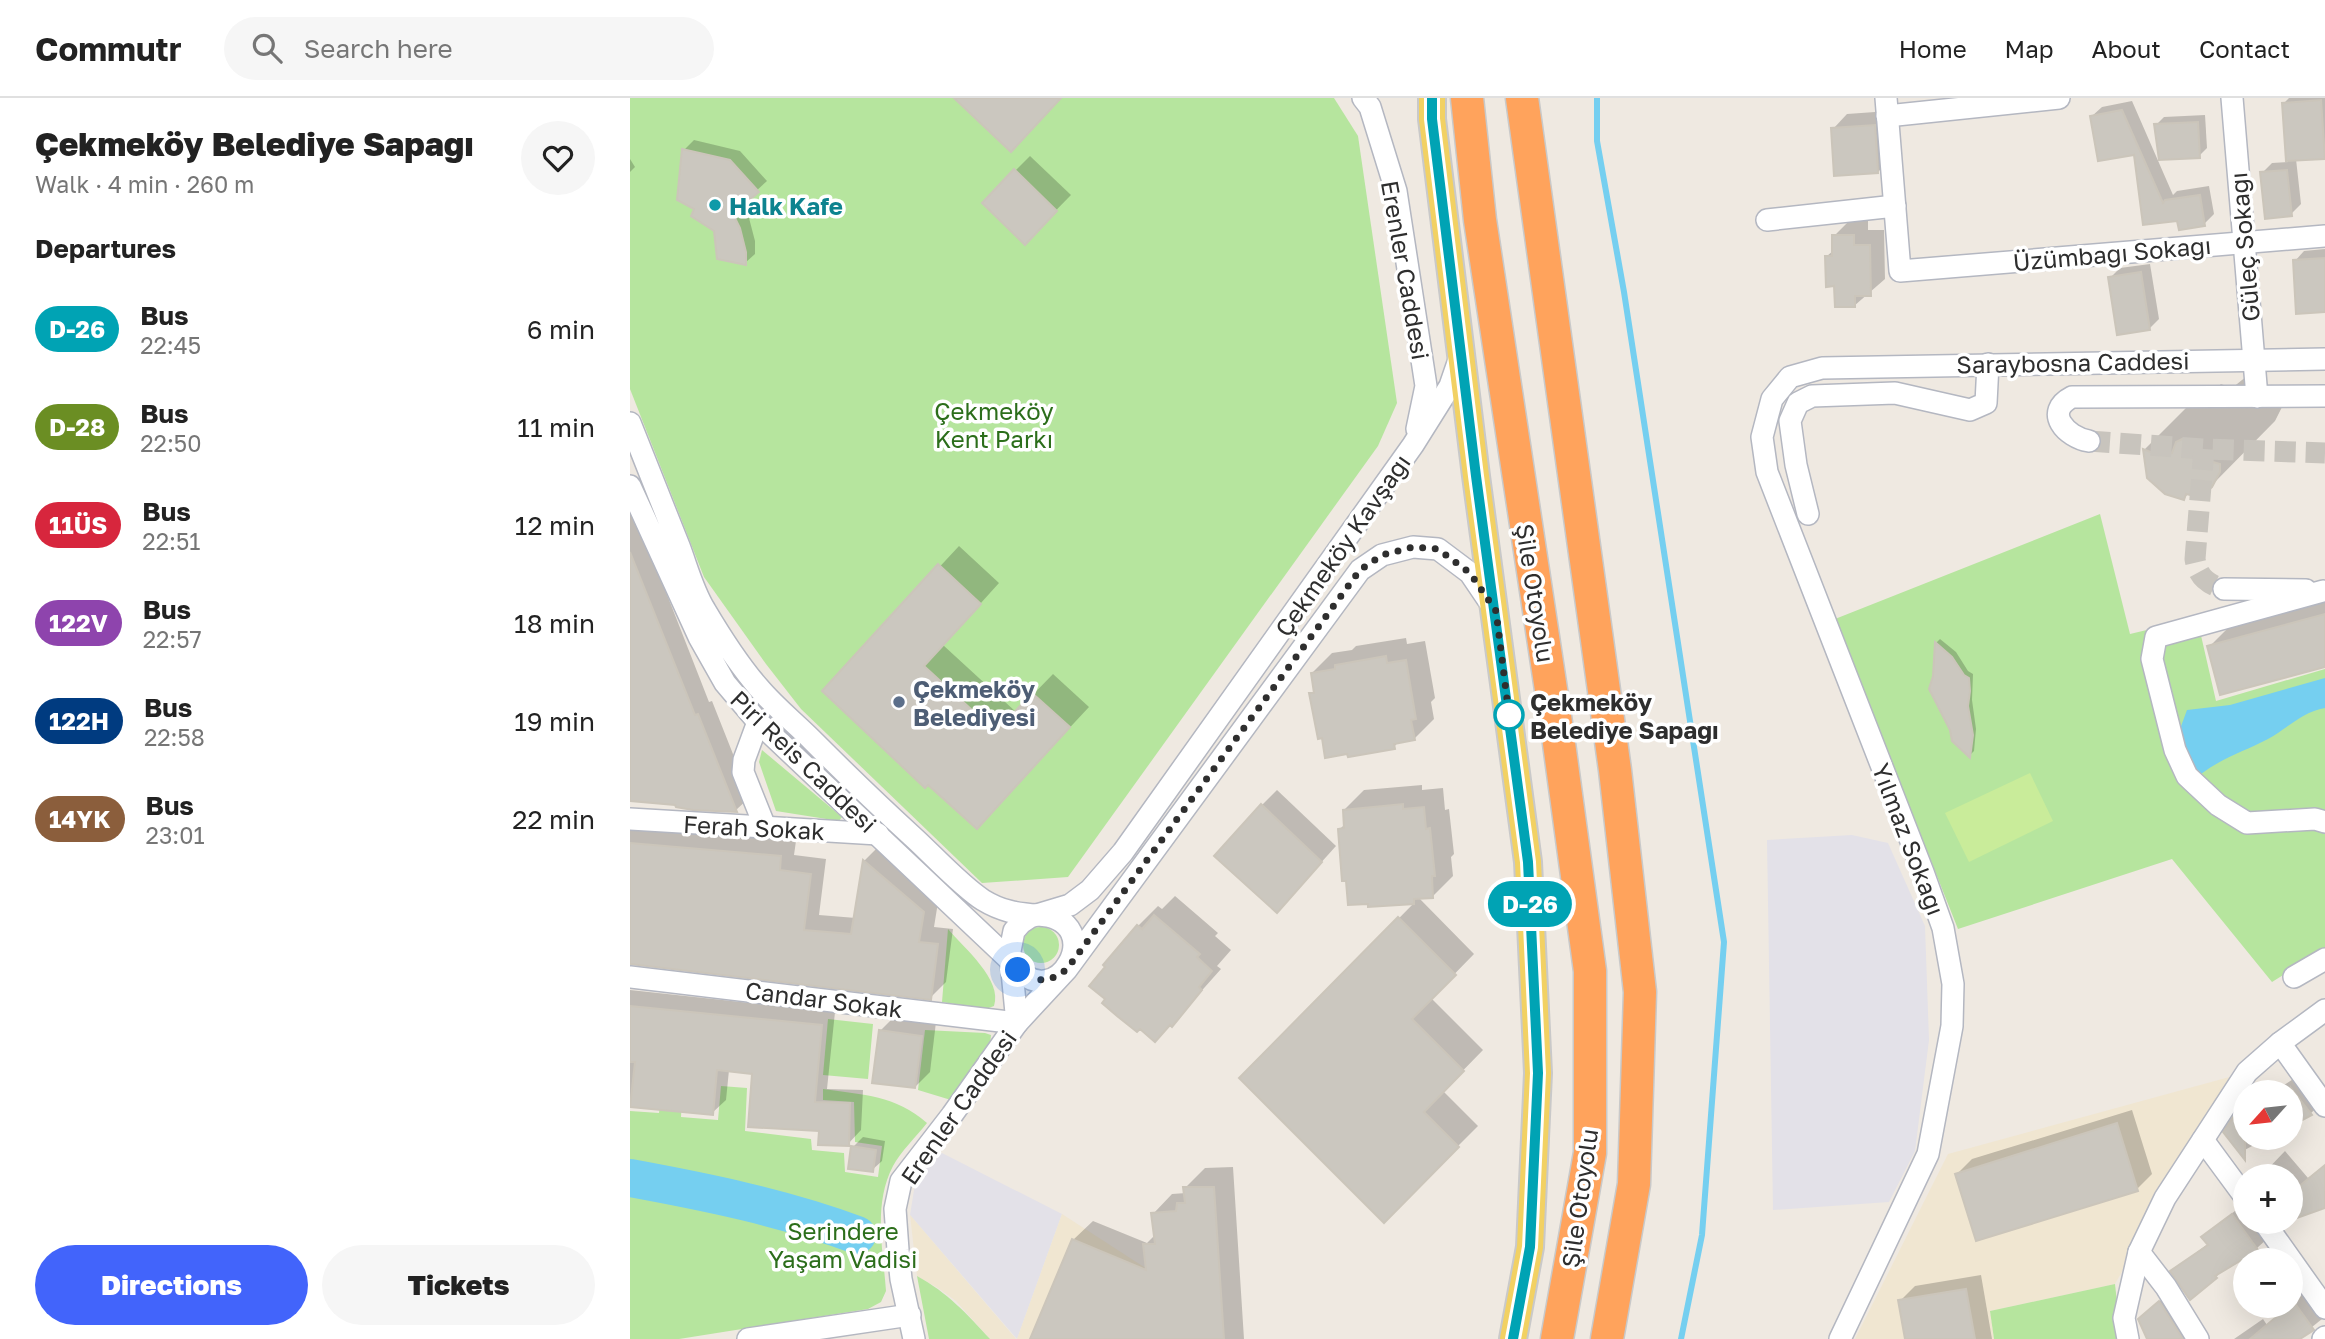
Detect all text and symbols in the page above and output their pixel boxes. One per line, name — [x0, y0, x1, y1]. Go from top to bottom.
search box — [224, 17, 714, 80]
text: Commutr — [35, 29, 182, 68]
icon: search — [248, 29, 286, 67]
text: Search here — [304, 33, 453, 64]
text: Home — [1899, 34, 1967, 63]
text: Map — [2005, 34, 2054, 63]
text: About — [2092, 34, 2161, 63]
text: Contact — [2199, 34, 2290, 63]
button: heart — [521, 121, 595, 195]
text: Çekmeköy Belediye Sapağı — [35, 124, 474, 163]
text: Walk · 4 min · 260 m — [35, 170, 254, 198]
street label: Güleç Sokağı — [2223, 171, 2265, 323]
street label: Erenler Caddesi — [1376, 178, 1436, 362]
place label: Halk Kafe — [729, 191, 843, 220]
marker: Halk Kafe — [707, 197, 723, 213]
street label: Üzümbağı Sokağı — [2012, 230, 2212, 276]
text: Departures — [35, 233, 176, 264]
text: Bus — [140, 300, 189, 331]
text: D-26 — [49, 314, 105, 343]
text: 6 min — [527, 314, 595, 345]
text: 22:45 — [140, 331, 201, 359]
street label: Saraybosna Caddesi — [1956, 345, 2190, 379]
park label: Çekmeköy Kent Parkı — [934, 396, 1054, 453]
text: Bus — [140, 398, 189, 429]
text: D-28 — [49, 412, 105, 441]
text: 11 min — [517, 412, 595, 443]
text: 22:50 — [140, 429, 201, 457]
street label: Çekmeköy Kavşağı — [1268, 448, 1416, 642]
text: Bus — [142, 496, 191, 527]
text: 11ÜS — [49, 510, 107, 539]
text: 12 min — [515, 510, 595, 541]
street label: Şile Otoyolu — [1511, 522, 1561, 664]
text: 22:51 — [142, 527, 200, 555]
text: Bus — [143, 594, 191, 625]
text: 122V — [49, 608, 108, 637]
text: 18 min — [514, 608, 595, 639]
text: 22:57 — [143, 625, 202, 653]
place label: Çekmeköy Belediyesi — [913, 674, 1036, 731]
street label: Piri Reis Caddesi — [725, 684, 883, 838]
place label: Çekmeköy Belediye Sapağı — [1530, 687, 1719, 744]
text: Bus — [144, 692, 192, 723]
marker: Çekmeköy Belediyesi — [891, 694, 907, 710]
marker: Çekmeköy Belediye Sapağı — [1494, 700, 1524, 730]
text: 122H — [49, 706, 109, 735]
text: 19 min — [514, 706, 595, 737]
text: 22:58 — [144, 723, 205, 751]
street label: Yılmaz Sokağı — [1867, 759, 1951, 919]
text: Bus — [146, 790, 194, 821]
text: 14YK — [49, 804, 111, 833]
text: 22 min — [512, 804, 595, 835]
street label: Ferah Sokak — [683, 809, 825, 845]
text: 23:01 — [146, 821, 205, 849]
line badge: D-26 — [1481, 881, 1579, 927]
text: D-26 — [1502, 889, 1558, 918]
your location — [1000, 952, 1035, 987]
street label: Candar Sokak — [744, 975, 904, 1023]
street label: Erenler Caddesi — [894, 1024, 1022, 1190]
north arrow — [2233, 1080, 2303, 1150]
map controls — [2233, 1080, 2303, 1318]
street label: Şile Otoyolu — [1555, 1127, 1603, 1269]
button: + — [2233, 1164, 2303, 1234]
park label: Serindere Yaşam Vadisi — [768, 1216, 918, 1273]
button: Directions — [35, 1245, 308, 1325]
button: Tickets — [322, 1245, 595, 1325]
button: − — [2233, 1248, 2303, 1318]

